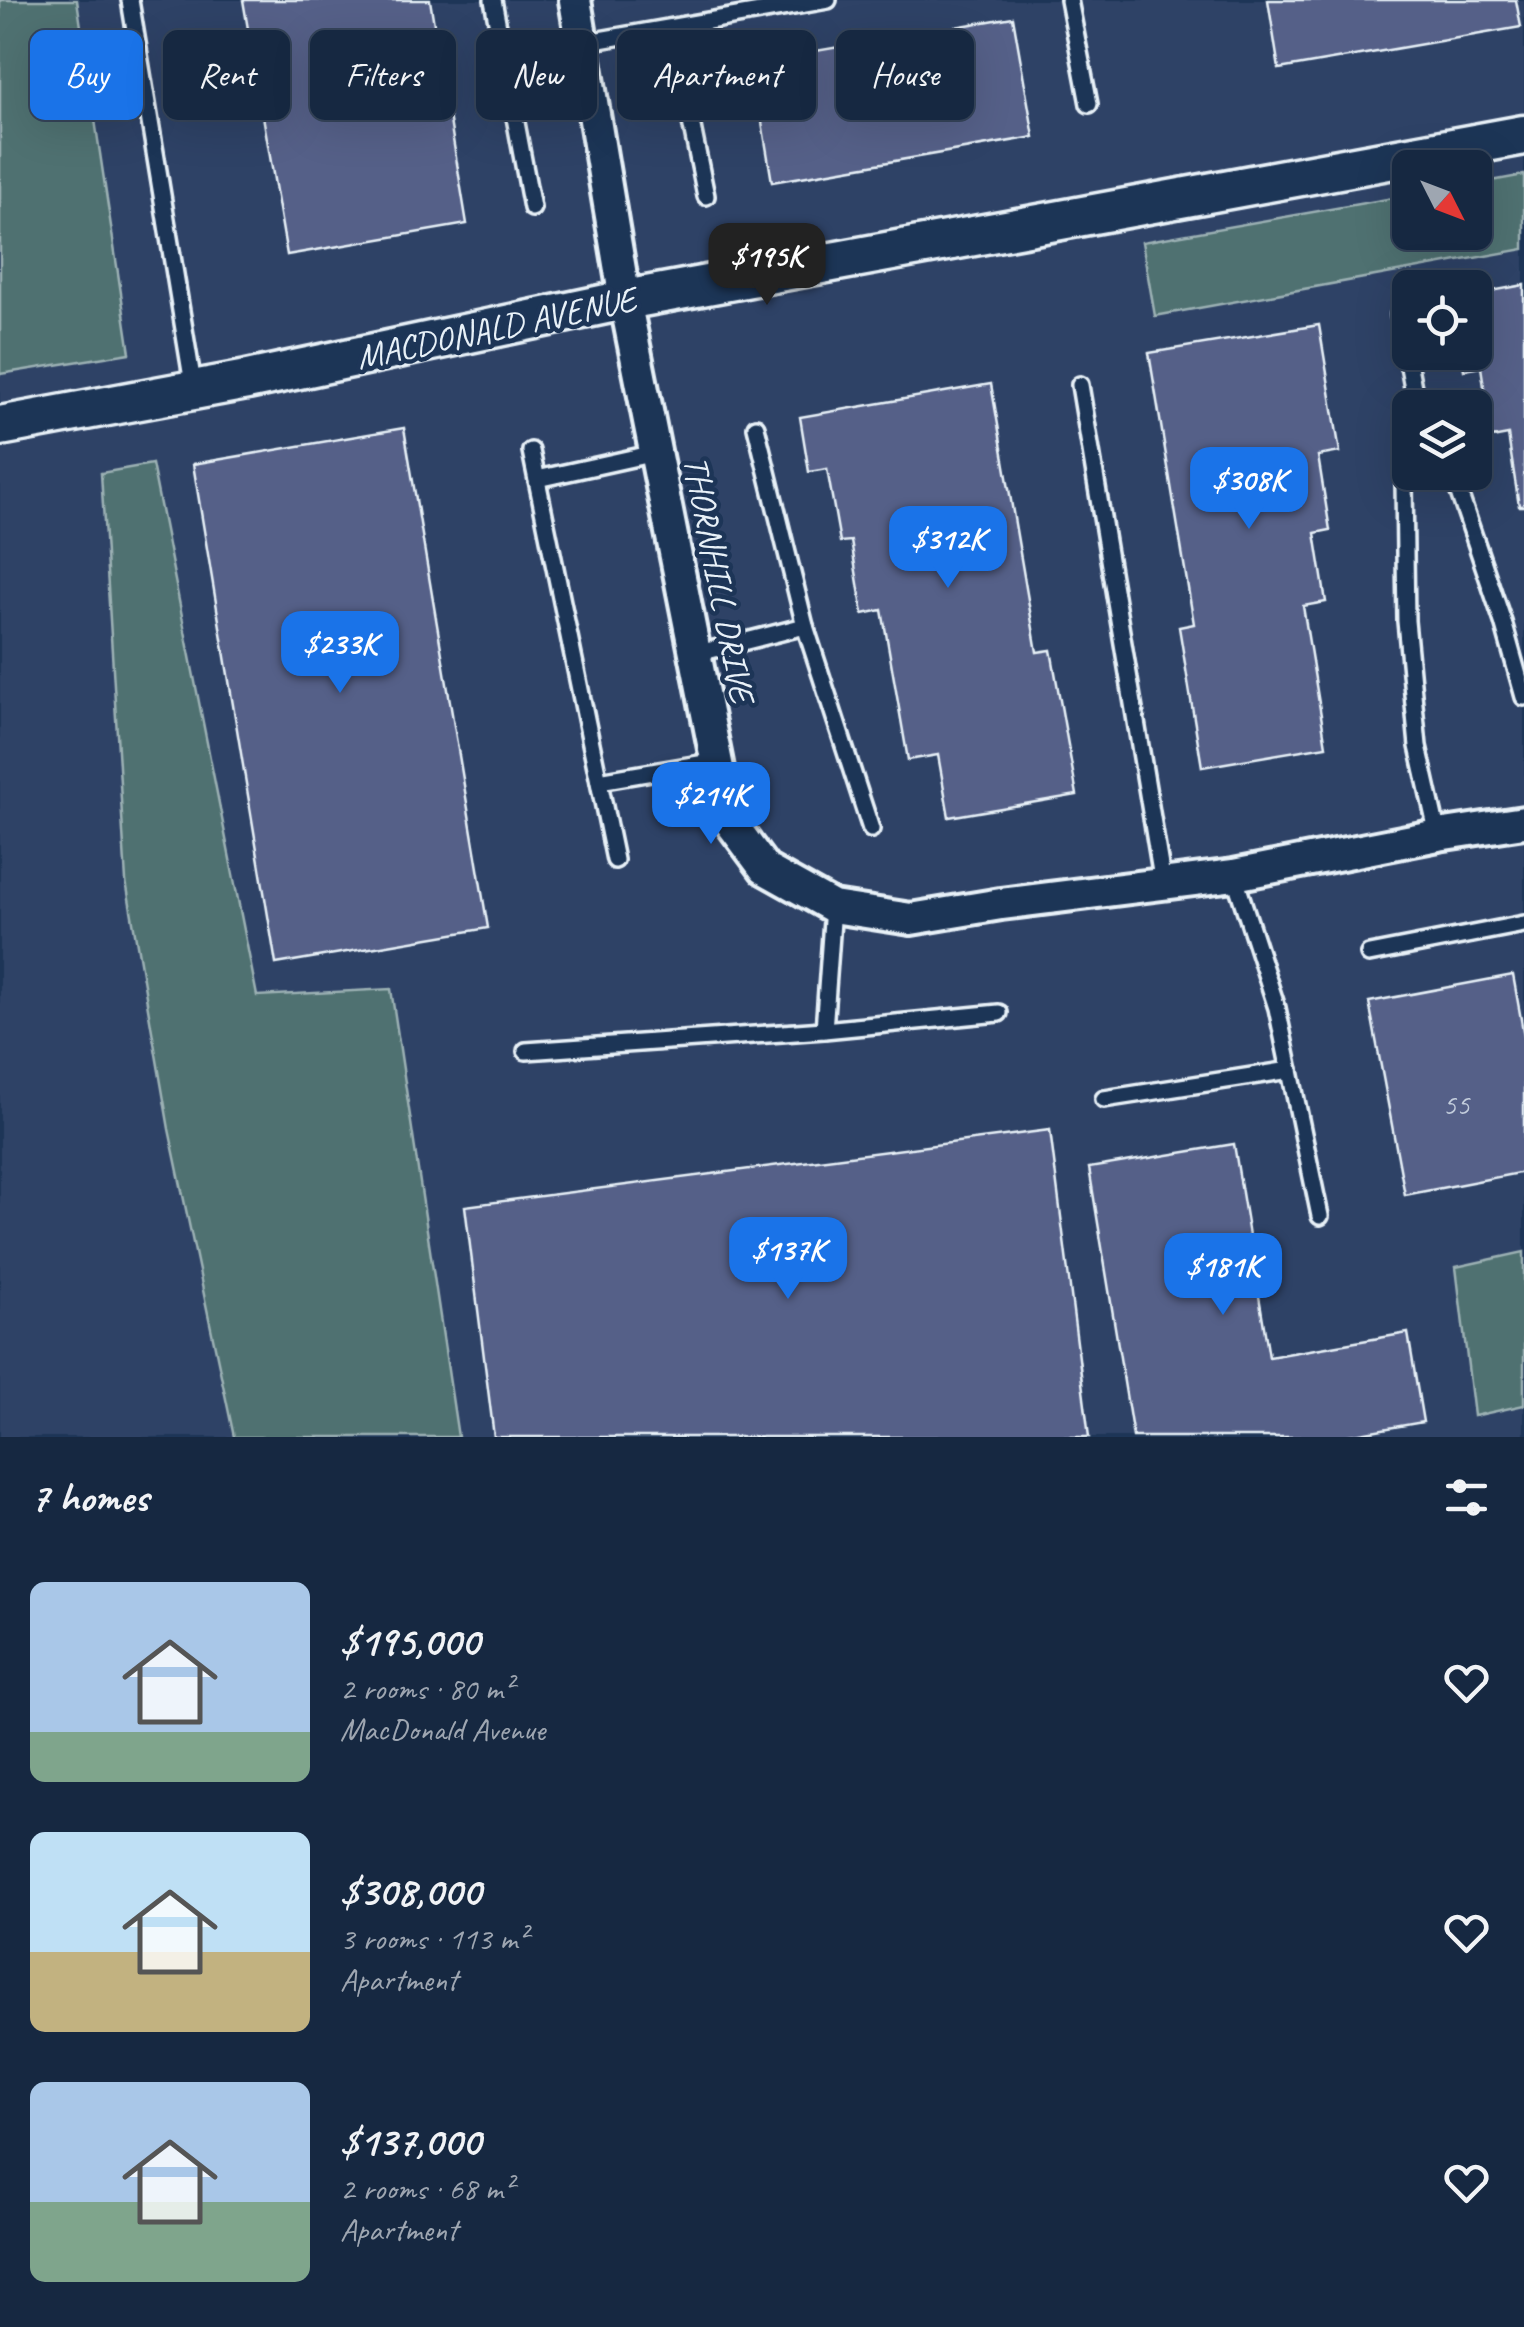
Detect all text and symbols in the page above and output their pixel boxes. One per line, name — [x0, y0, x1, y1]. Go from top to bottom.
chip: Buy — [30, 30, 143, 120]
chip: Rent — [163, 30, 290, 120]
chip: Filters — [310, 30, 456, 120]
chip: New — [476, 30, 597, 120]
chip: Apartment — [617, 30, 816, 120]
chip: House — [836, 30, 974, 120]
north arrow — [1392, 150, 1492, 250]
map controls — [1392, 150, 1492, 490]
pin: $195K — [697, 223, 837, 308]
text: $195K — [731, 235, 803, 276]
button: locate — [1392, 270, 1492, 370]
street label: MACDONALD AVENUE — [352, 276, 644, 380]
button: layers — [1392, 390, 1492, 490]
pin: $308K — [1179, 447, 1319, 532]
street label: THORNHILL DRIVE — [673, 452, 766, 710]
text: $308K — [1212, 459, 1286, 500]
pin: $312K — [878, 506, 1018, 591]
text: $312K — [911, 518, 985, 559]
pin: $233K — [270, 611, 410, 696]
text: $233K — [303, 623, 377, 664]
pin: $214K — [641, 762, 781, 847]
text: $214K — [674, 774, 748, 815]
house number: 55 — [1443, 1085, 1471, 1123]
pin: $137K — [718, 1217, 858, 1302]
text: $137K — [751, 1229, 825, 1270]
pin: $181K — [1153, 1233, 1293, 1318]
text: $181K — [1186, 1245, 1260, 1286]
icon: filters — [1439, 1470, 1494, 1525]
text: 7 homes — [30, 1471, 148, 1524]
text: $195,000 — [340, 1615, 479, 1668]
icon: home — [110, 1622, 230, 1742]
icon: heart — [1439, 1655, 1494, 1710]
text: 2 rooms · 80 m² — [340, 1668, 513, 1709]
text: MacDonald Avenue — [340, 1709, 545, 1750]
text: $308,000 — [340, 1865, 481, 1918]
icon: home — [110, 1872, 230, 1992]
icon: heart — [1439, 1905, 1494, 1960]
text: 3 rooms · 113 m² — [340, 1918, 527, 1959]
text: Apartment — [340, 1959, 458, 2000]
text: $137,000 — [340, 2115, 480, 2168]
icon: home — [110, 2122, 230, 2242]
icon: heart — [1439, 2155, 1494, 2210]
text: 2 rooms · 68 m² — [340, 2168, 513, 2209]
text: Apartment — [340, 2209, 458, 2250]

